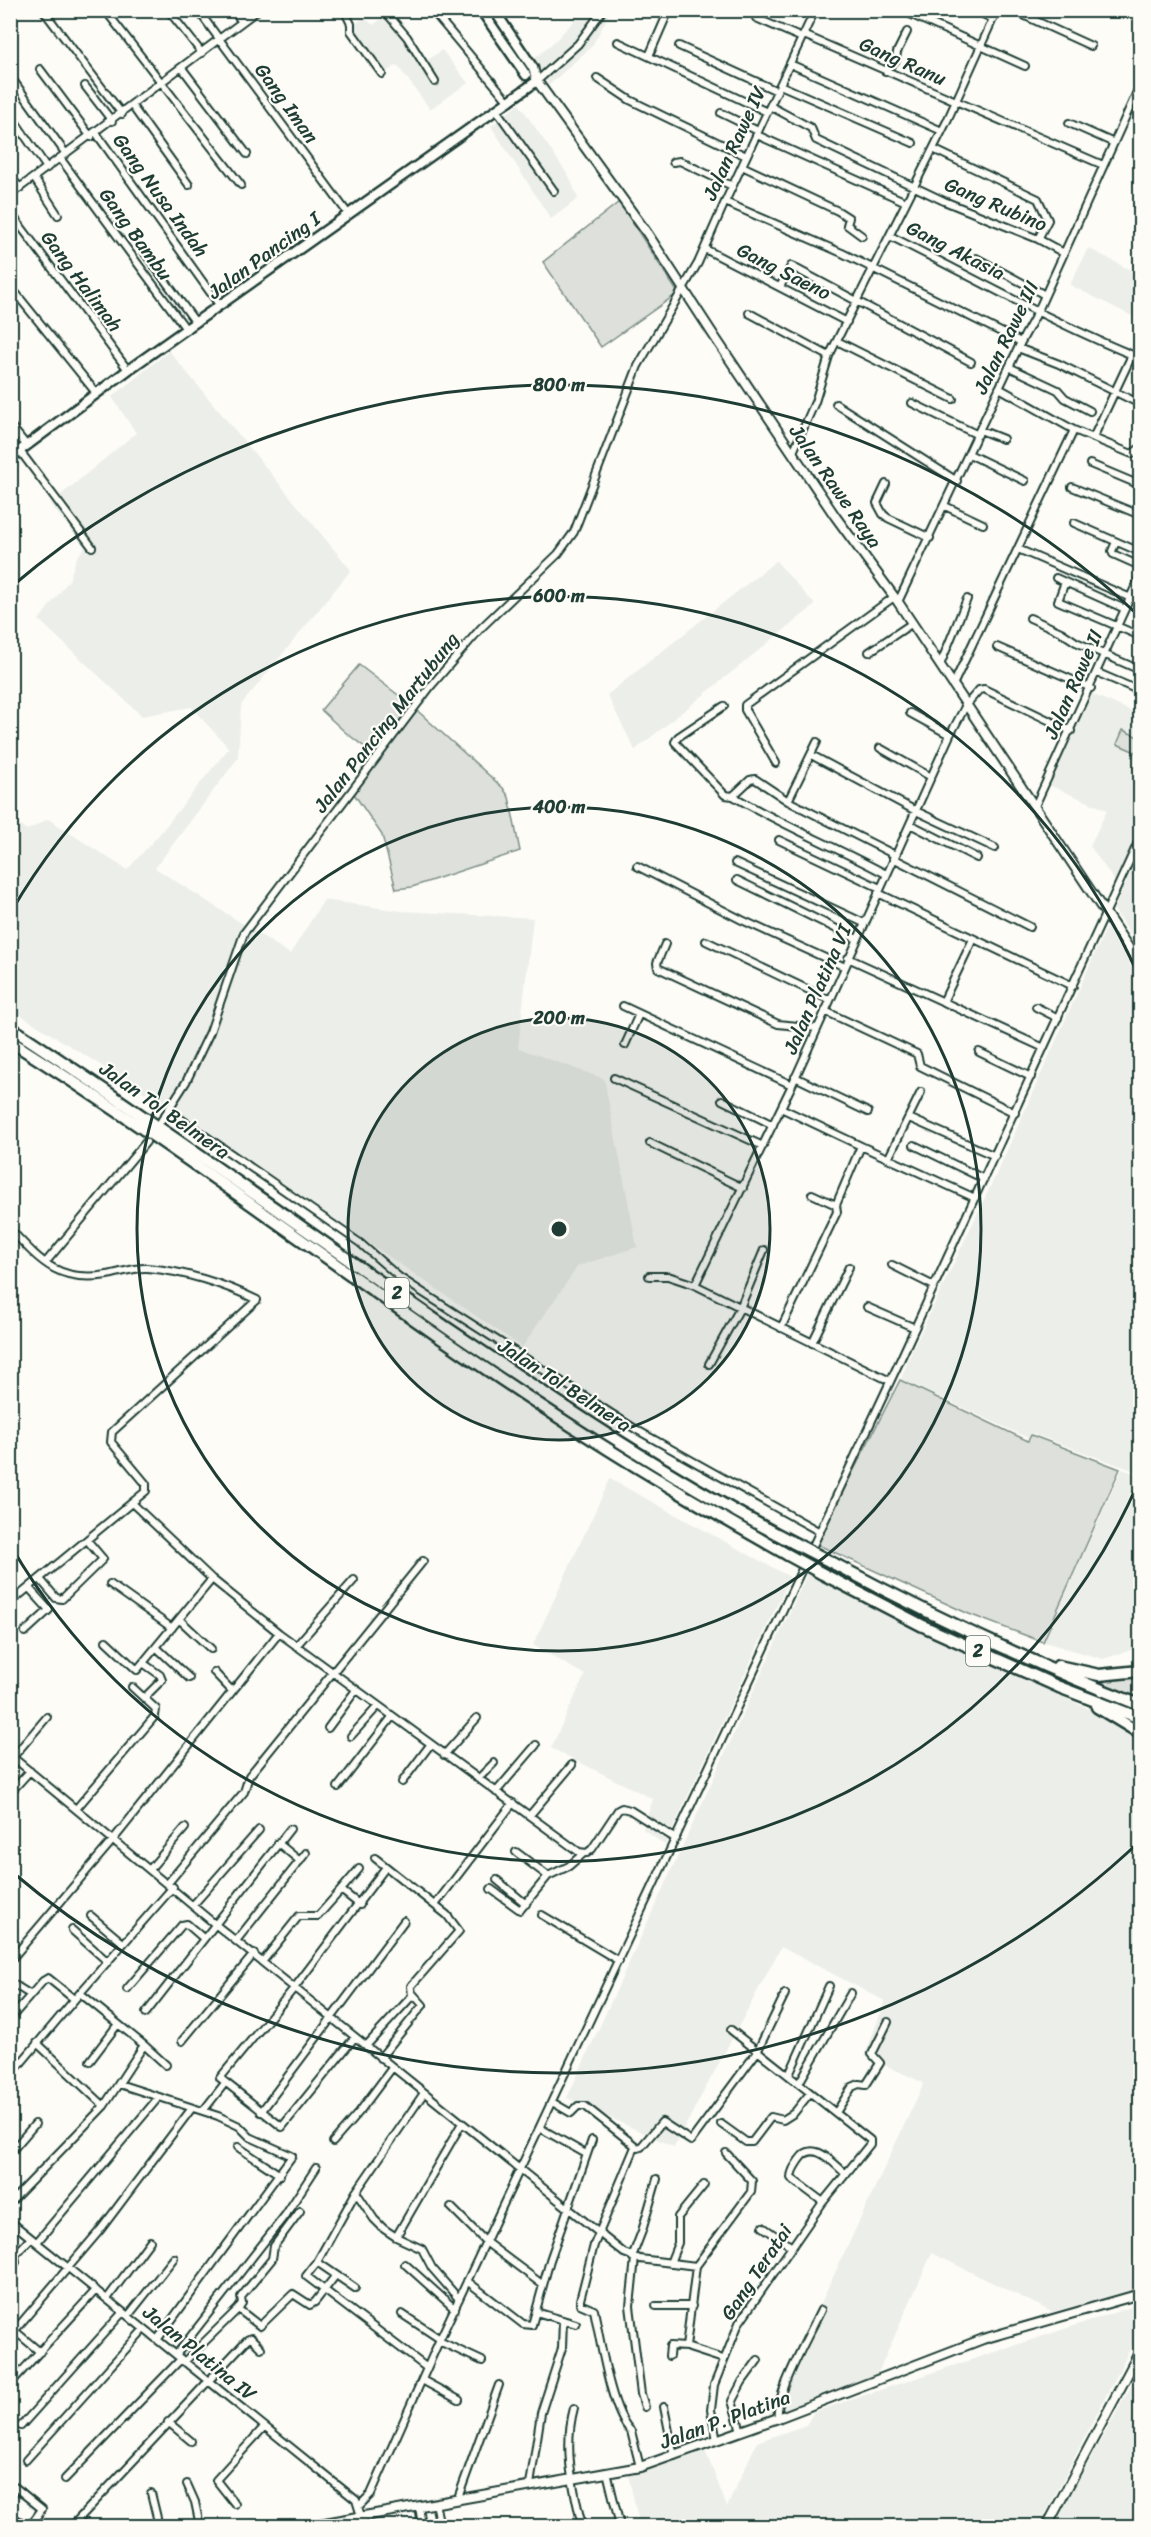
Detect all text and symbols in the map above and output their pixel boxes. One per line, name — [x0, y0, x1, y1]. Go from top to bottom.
street label: Gang Ranu — [853, 27, 952, 96]
street label: Gang Iman — [245, 56, 328, 151]
street label: Jalan Rawe IV — [692, 79, 777, 207]
street label: Gang Nusa Indah — [103, 126, 218, 265]
street label: Gang Rubino — [939, 167, 1053, 242]
street label: Gang Bambu — [90, 180, 182, 289]
street label: Jalan Pancing I — [199, 201, 329, 309]
street label: Gang Akasia — [900, 211, 1011, 290]
street label: Gang Halimah — [32, 223, 132, 340]
street label: Gang Saeno — [730, 233, 837, 310]
street label: Jalan Rawe III — [963, 274, 1049, 401]
text: 800 m — [532, 369, 585, 401]
street label: Jalan Rawe Raya — [779, 416, 892, 556]
text: 600 m — [532, 580, 585, 612]
street label: Jalan Pancing Martubung — [304, 624, 468, 821]
street label: Jalan Rawe II — [1033, 624, 1113, 746]
text: 400 m — [532, 791, 585, 823]
street label: Jalan Platina VI — [773, 918, 862, 1061]
text: 200 m — [532, 1002, 585, 1034]
street label: Jalan Tol Belmera — [91, 1051, 238, 1169]
centre of rings — [549, 1219, 569, 1239]
road number: 2 — [385, 1278, 409, 1308]
street label: Jalan Tol Belmera — [490, 1328, 639, 1442]
road number: 2 — [966, 1636, 990, 1666]
street label: Gang Teratai — [711, 2216, 803, 2328]
street label: Jalan Platina IV — [134, 2296, 265, 2411]
street label: Jalan P. Platina — [654, 2380, 795, 2460]

